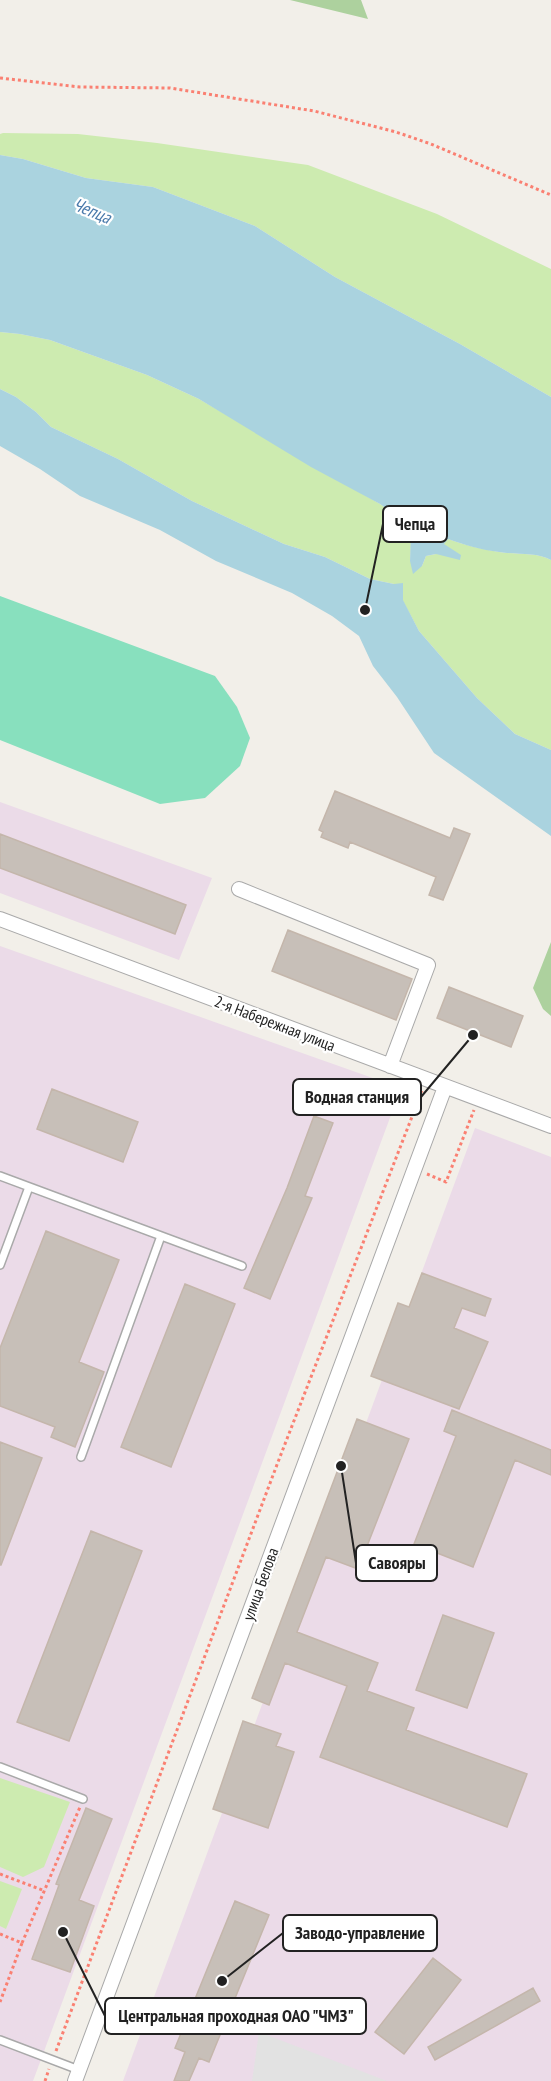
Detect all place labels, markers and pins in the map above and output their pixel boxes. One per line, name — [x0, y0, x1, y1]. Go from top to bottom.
callout: Чепца — [383, 506, 447, 542]
callout: Водная станция — [293, 1079, 421, 1115]
callout: Савояры — [356, 1545, 437, 1581]
callout: Заводо-управление — [283, 1915, 437, 1951]
callout: Центральная проходная ОАО "ЧМЗ" — [105, 1998, 366, 2034]

